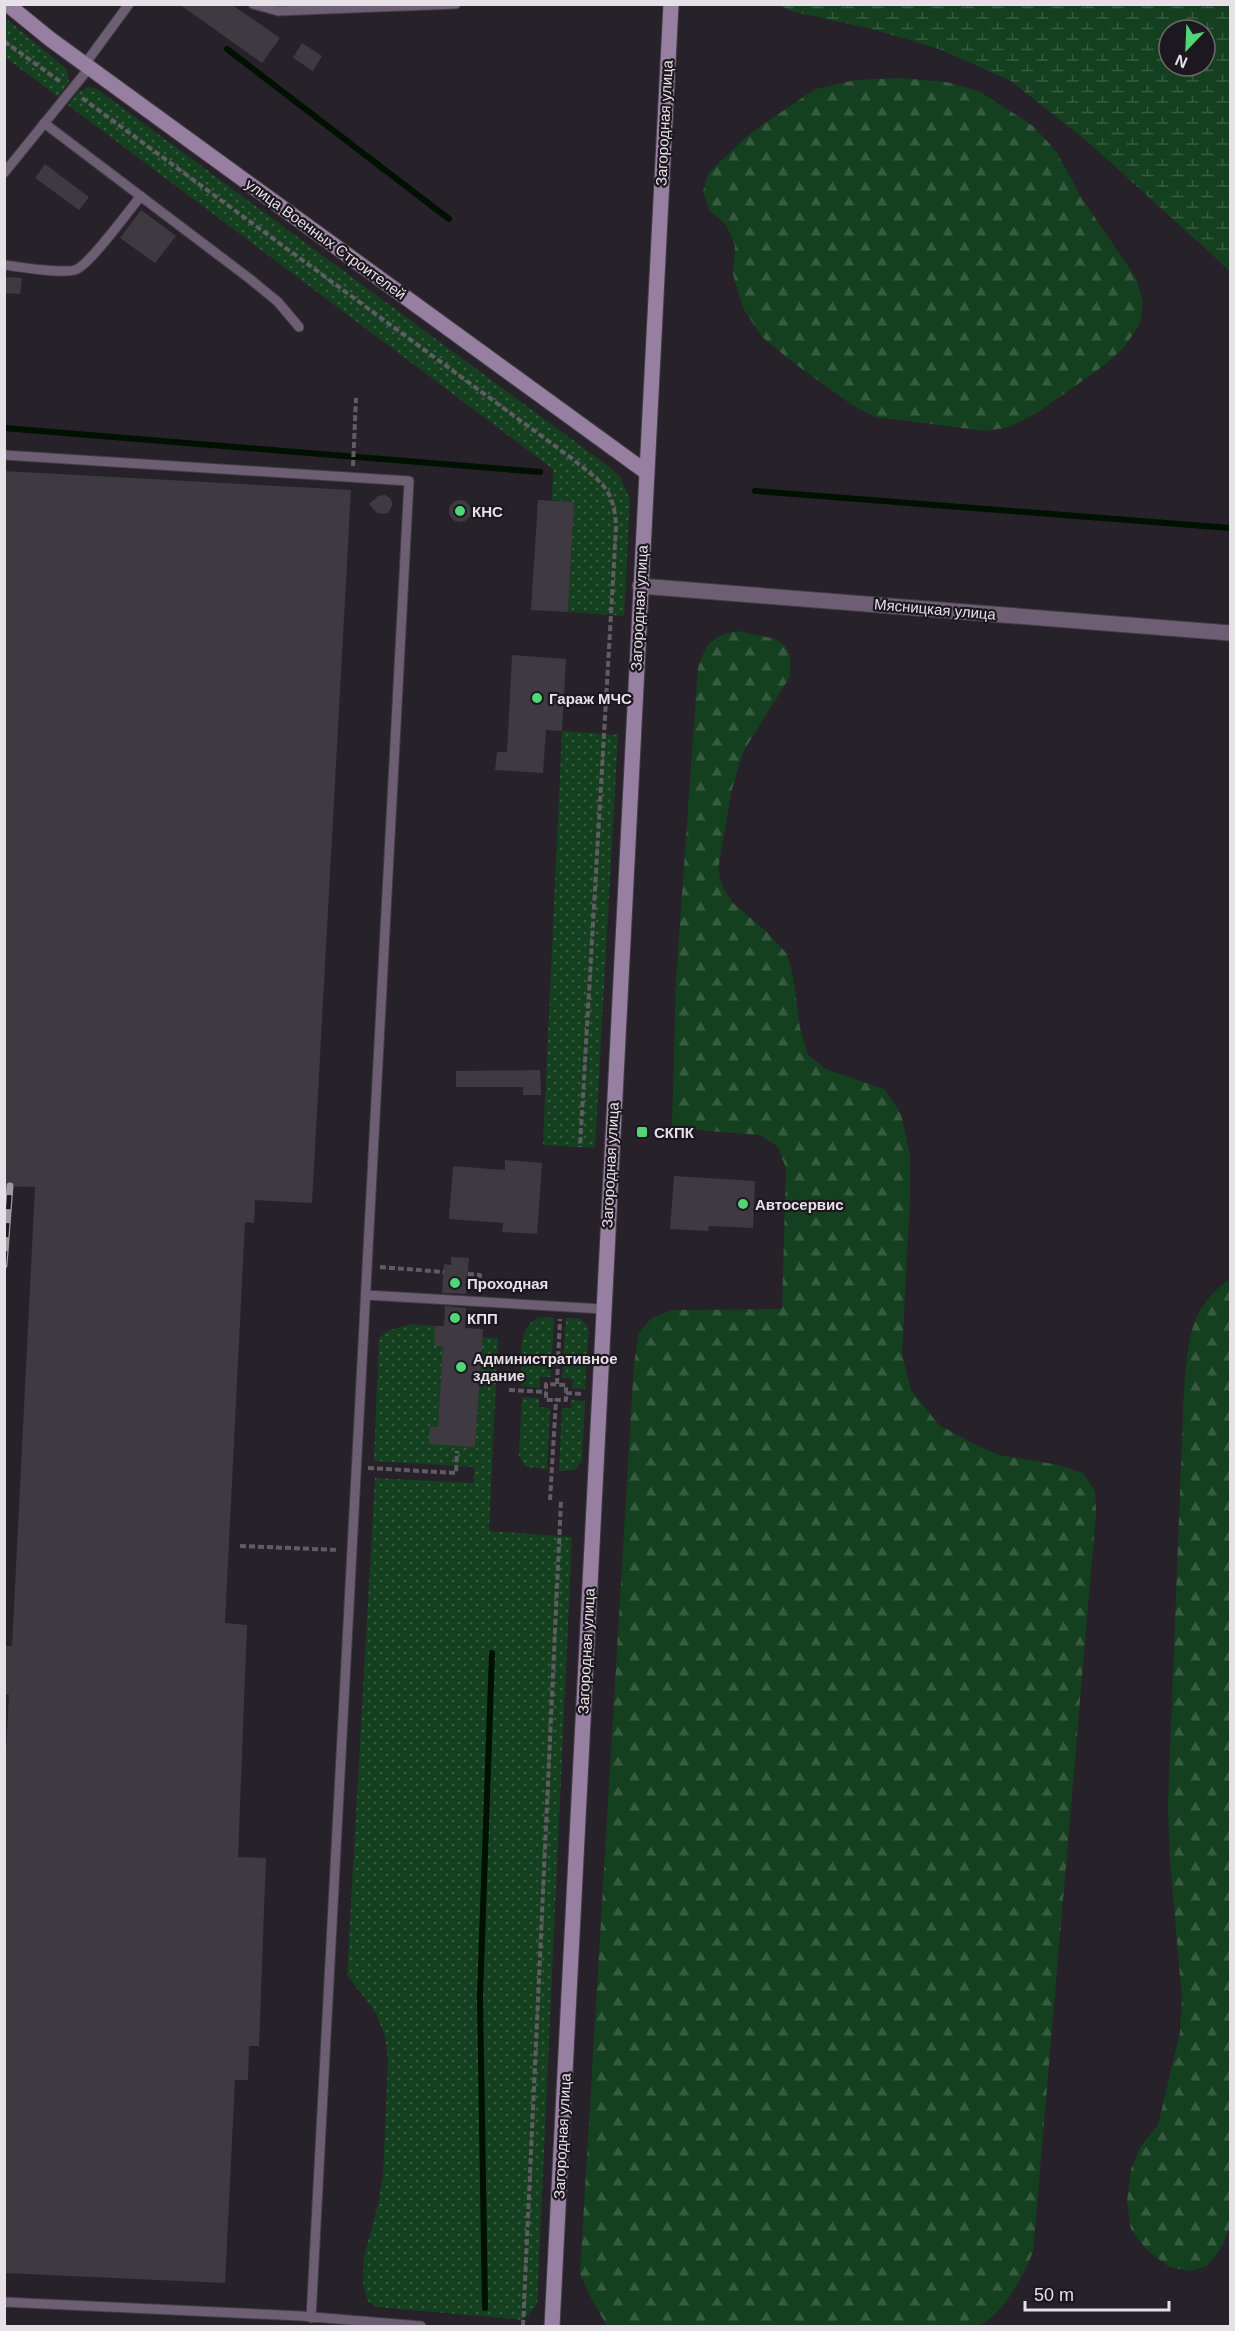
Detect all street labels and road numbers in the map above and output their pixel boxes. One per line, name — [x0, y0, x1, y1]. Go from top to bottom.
street label: Загородная улица — [652, 59, 676, 186]
street label: улица Военных Строителей — [243, 175, 409, 303]
street label: Загородная улица — [627, 544, 651, 671]
street label: Мясницкая улица — [873, 595, 997, 623]
street label: Загородная улица — [598, 1101, 622, 1228]
street label: Загородная улица — [574, 1587, 598, 1714]
street label: Загородная улица — [550, 2072, 574, 2199]

